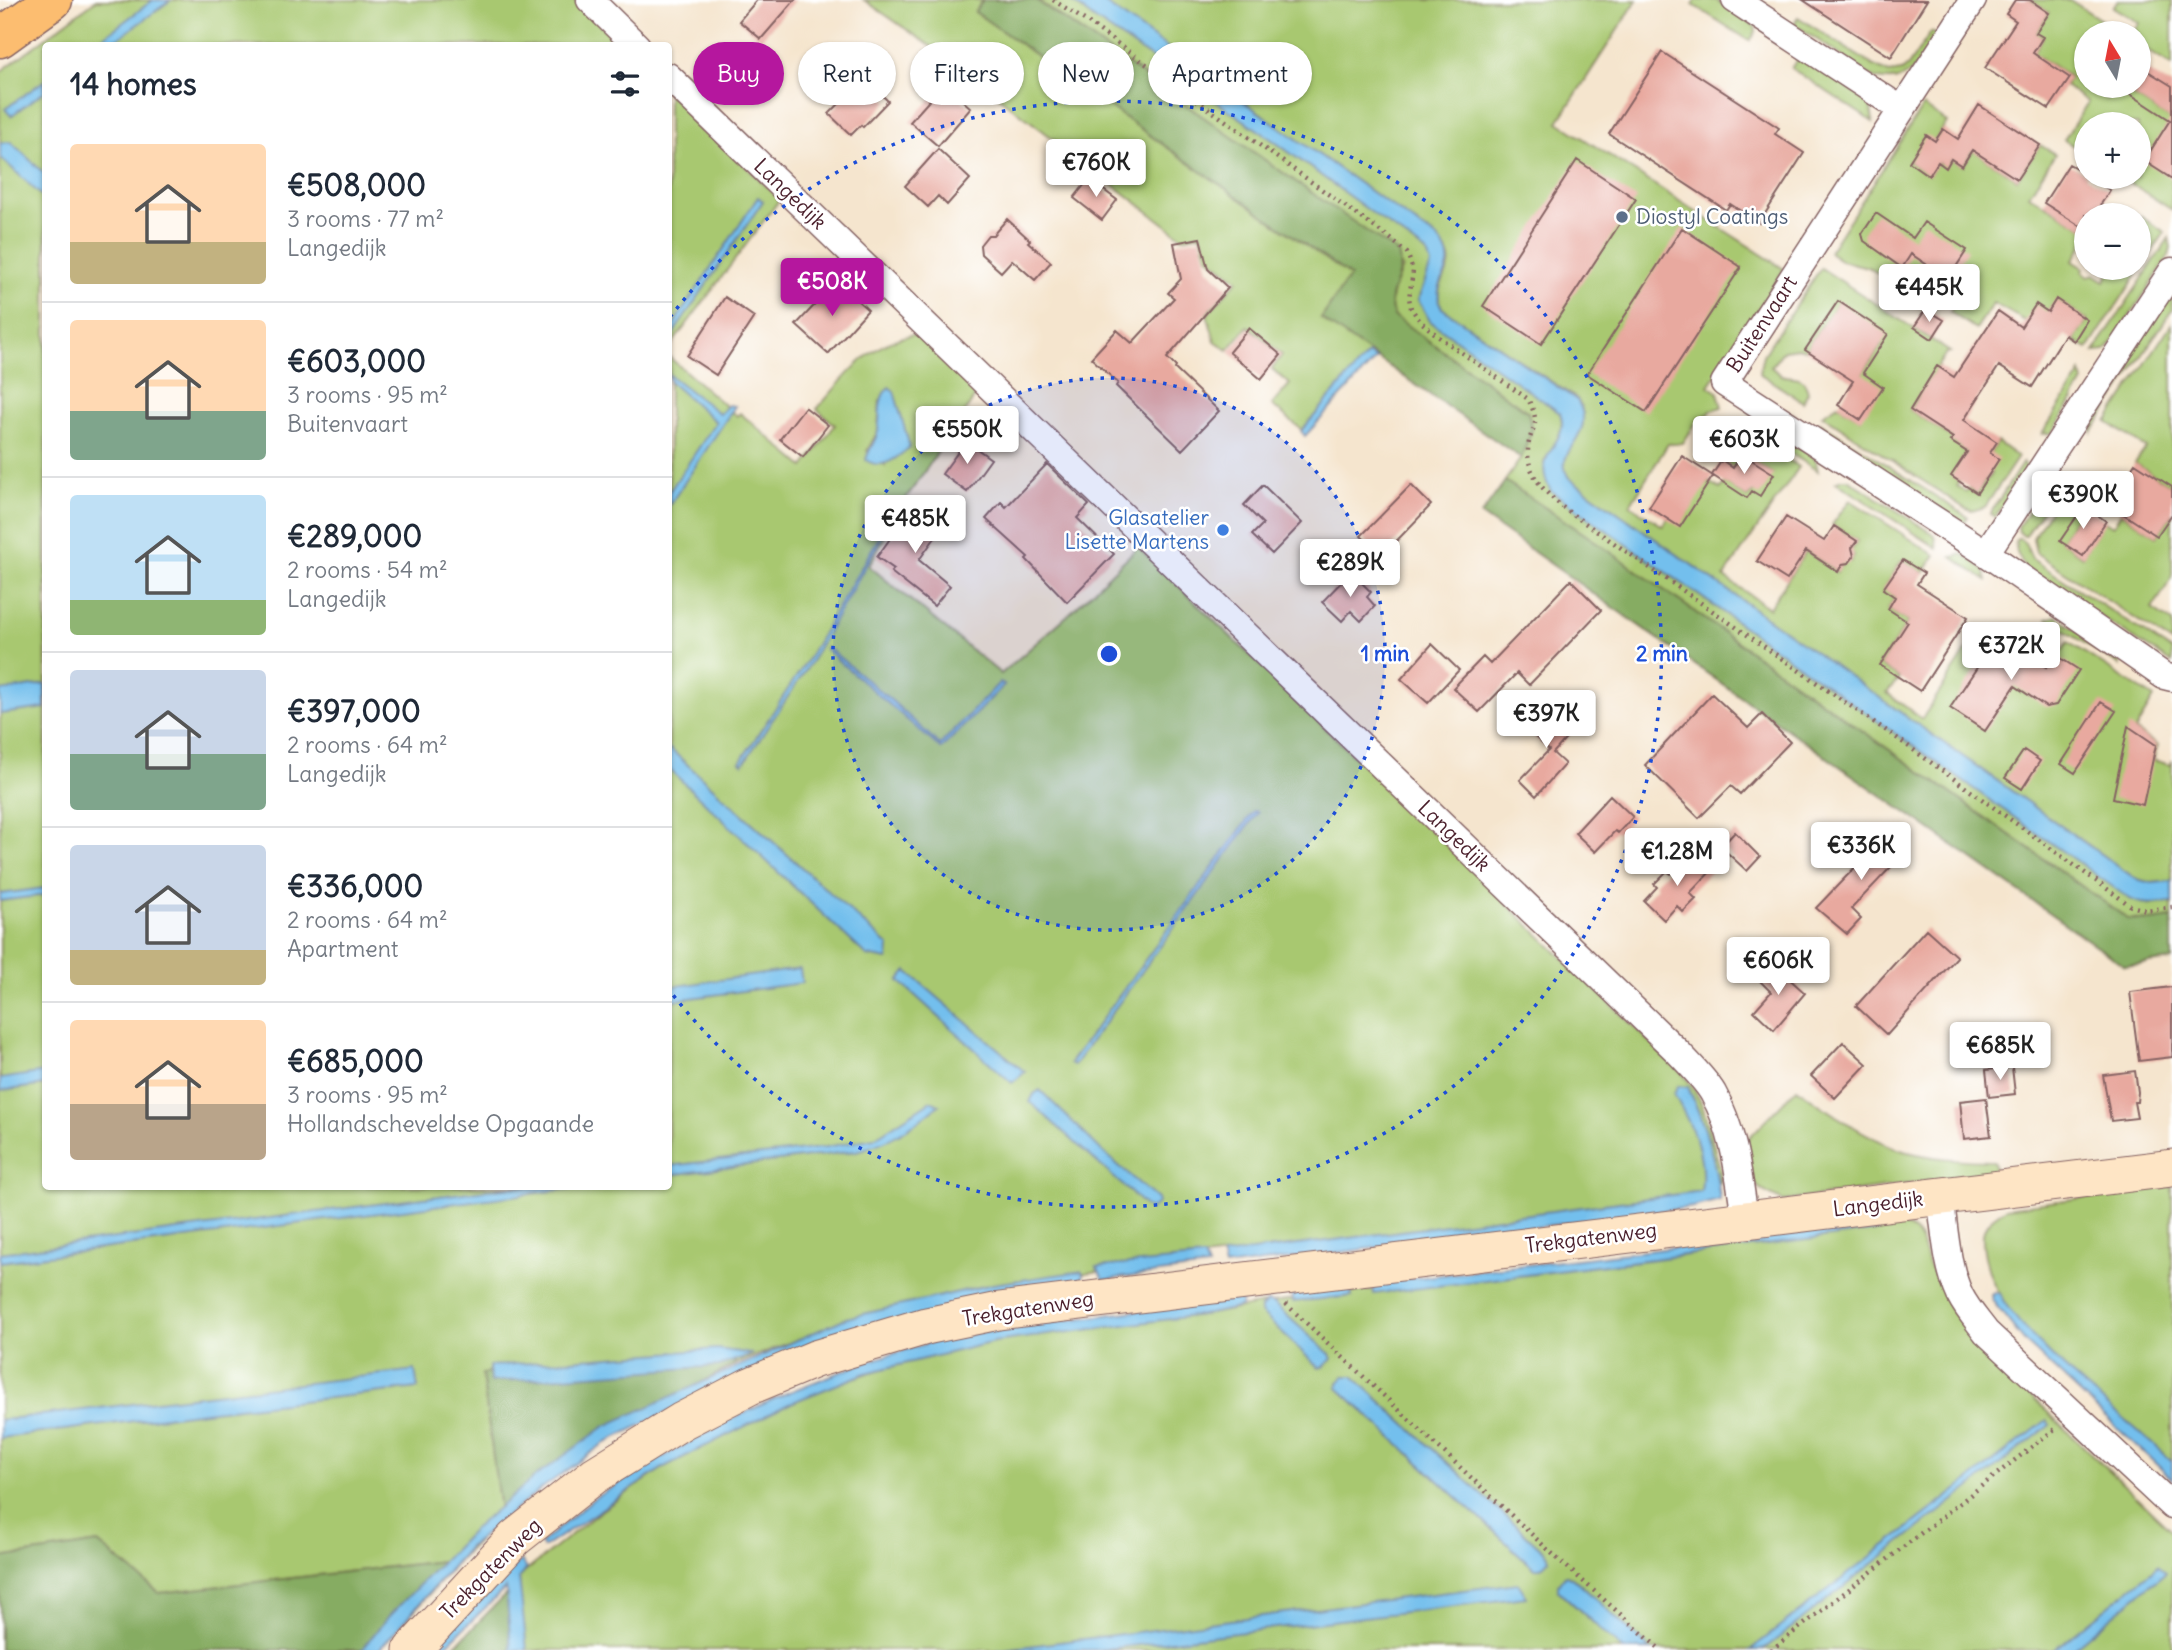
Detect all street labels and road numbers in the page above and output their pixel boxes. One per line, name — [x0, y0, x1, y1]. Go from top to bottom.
street label: Langedijk — [748, 152, 832, 235]
street label: Buitenvaart — [1720, 270, 1803, 377]
street label: Langedijk — [1412, 794, 1496, 877]
street label: Langedijk — [1831, 1185, 1925, 1222]
street label: Trekgatenweg — [1523, 1216, 1658, 1259]
street label: Trekgatenweg — [960, 1285, 1096, 1332]
street label: Trekgatenweg — [434, 1512, 547, 1625]

